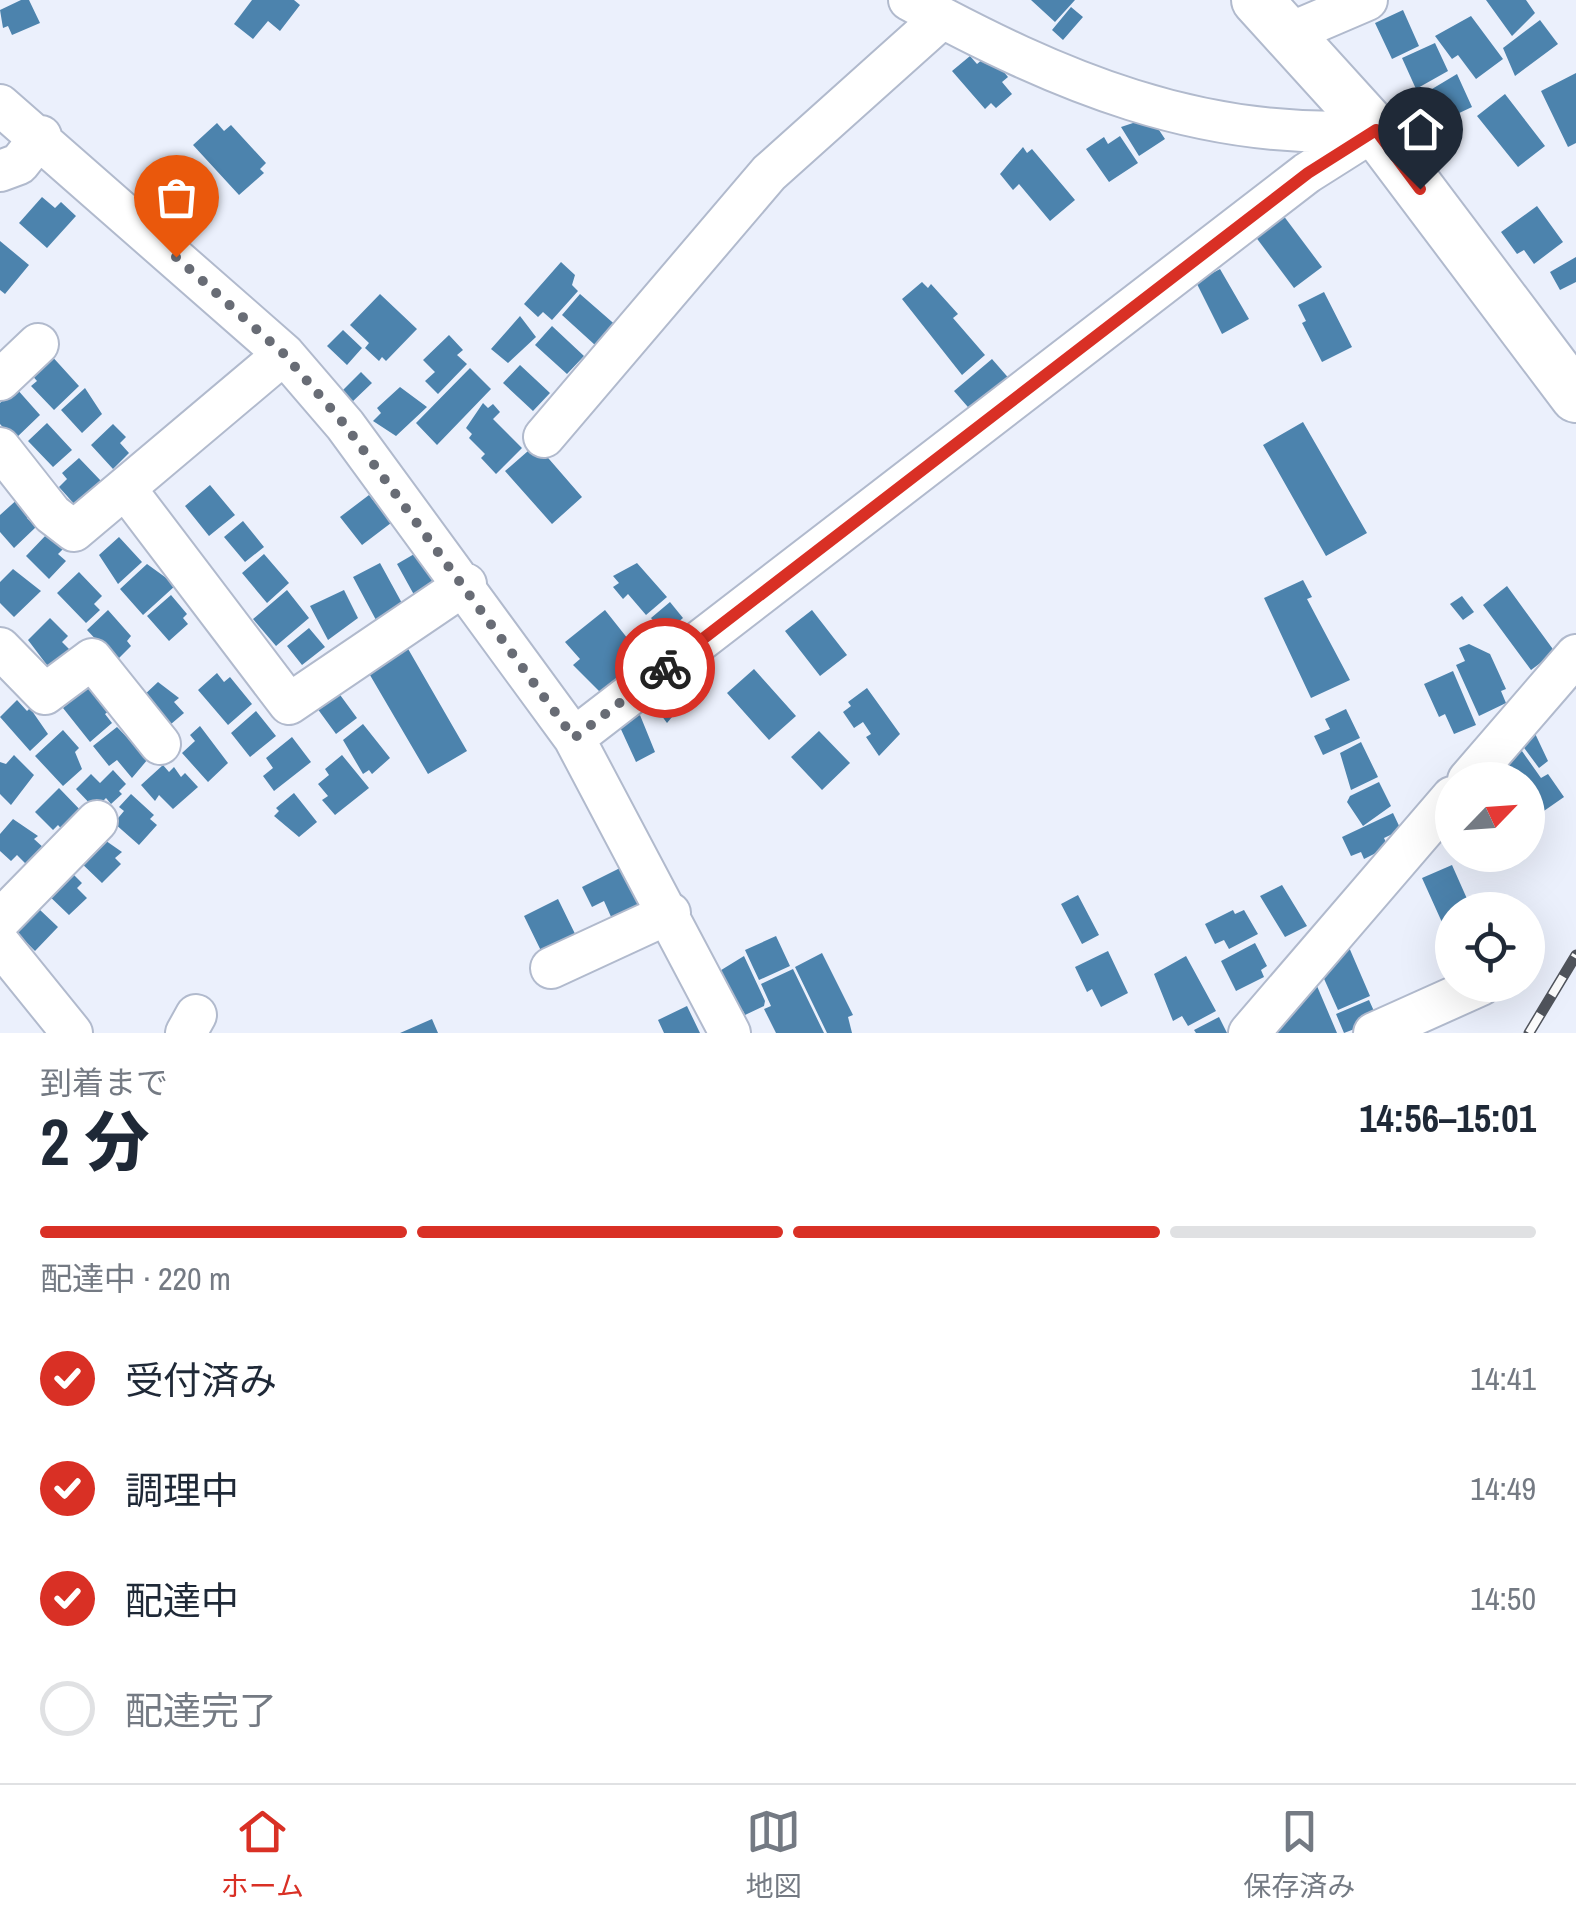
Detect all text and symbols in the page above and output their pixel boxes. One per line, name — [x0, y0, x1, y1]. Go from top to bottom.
pin — [1378, 87, 1463, 190]
icon: home — [1393, 102, 1448, 157]
pin — [134, 155, 219, 258]
icon: bag — [149, 170, 204, 225]
courier — [615, 618, 715, 718]
icon: bike — [638, 641, 693, 696]
north arrow — [1435, 762, 1545, 872]
map controls — [1435, 762, 1545, 1002]
button: locate — [1435, 892, 1545, 1002]
text: 到着まで — [40, 1061, 168, 1104]
text: 14:56–15:01 — [1359, 1093, 1536, 1144]
text: 2 分 — [40, 1098, 149, 1185]
text: 配達中 · 220 m — [40, 1257, 231, 1300]
icon: check — [40, 1351, 95, 1406]
text: 受付済み — [125, 1355, 277, 1406]
text: 14:41 — [1470, 1357, 1536, 1400]
icon: check — [40, 1461, 95, 1516]
text: 調理中 — [125, 1465, 239, 1516]
text: 14:49 — [1470, 1467, 1536, 1510]
icon: check — [40, 1571, 95, 1626]
text: 配達中 — [125, 1575, 239, 1626]
text: 14:50 — [1470, 1577, 1536, 1620]
text: 配達完了 — [125, 1685, 277, 1736]
tab: ホーム — [221, 1804, 304, 1905]
tab: 地図 — [746, 1804, 802, 1905]
tab: 保存済み — [1243, 1804, 1355, 1905]

